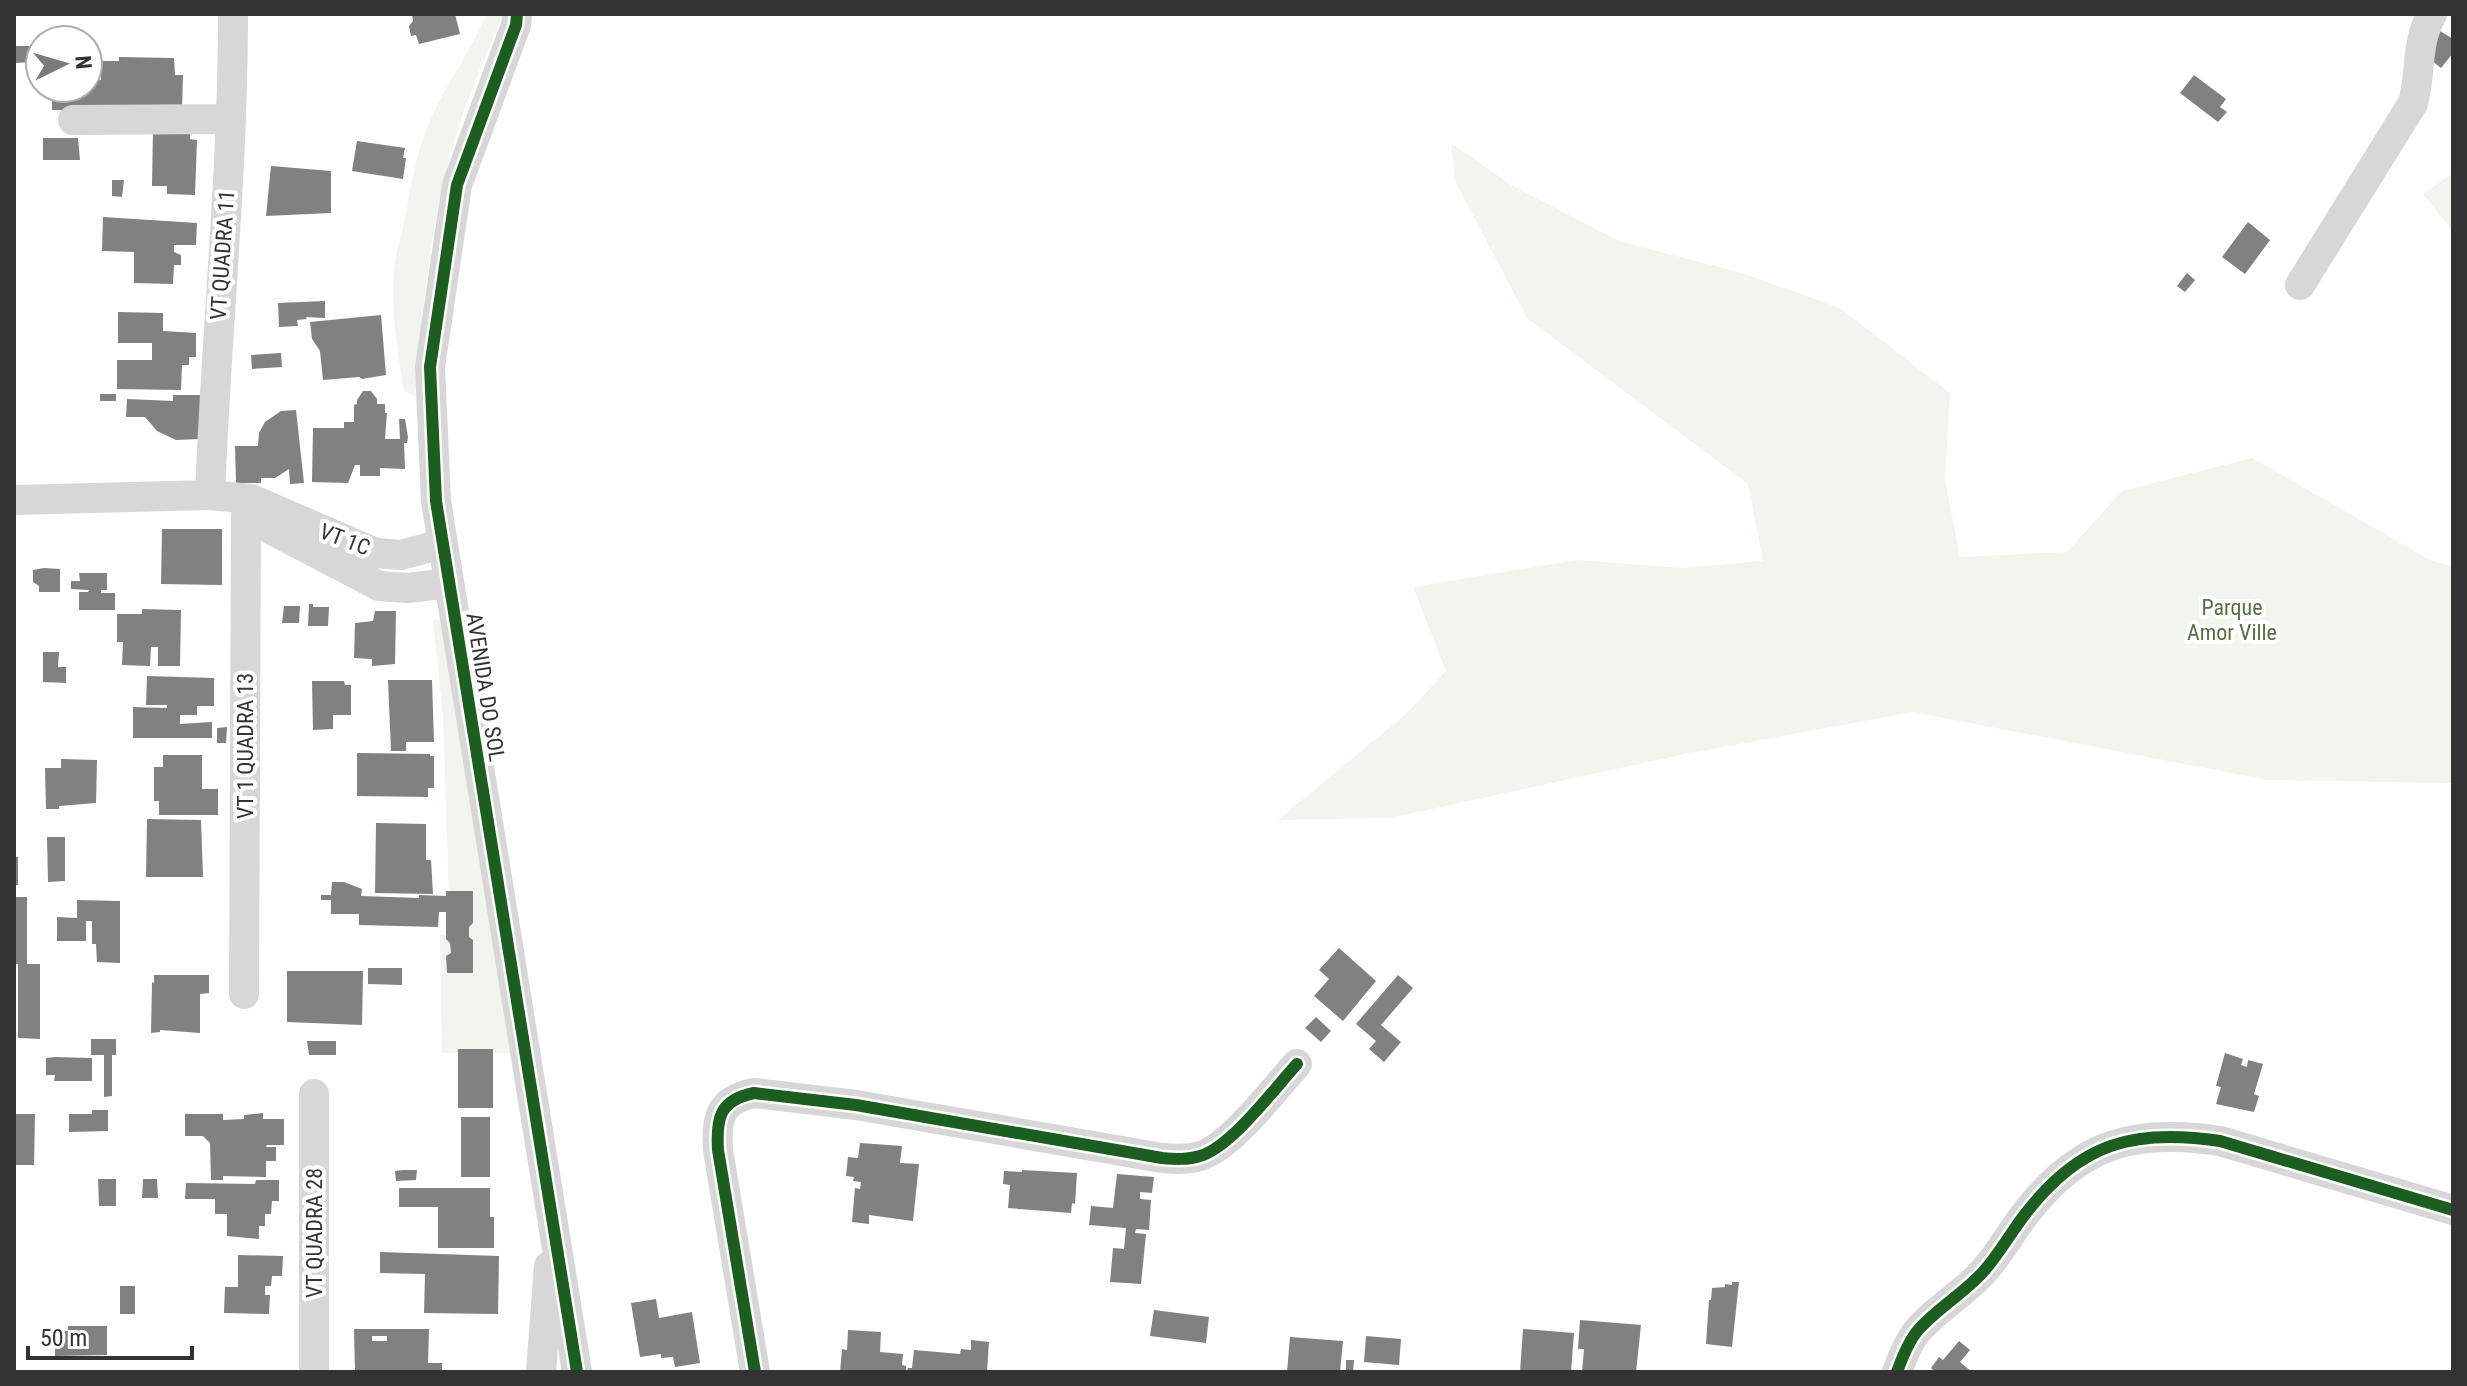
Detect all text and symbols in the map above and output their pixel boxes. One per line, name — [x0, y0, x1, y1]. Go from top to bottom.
north arrow — [24, 24, 104, 104]
text: N — [70, 54, 96, 70]
street label: VT QUADRA 11 — [205, 189, 240, 321]
street label: VT 1C — [316, 519, 373, 560]
park label: Parque Amor Ville — [2187, 595, 2277, 645]
street label: AVENIDA DO SOL — [461, 611, 510, 763]
street label: VT 1 QUADRA 13 — [233, 673, 258, 819]
street label: VT QUADRA 28 — [302, 1168, 327, 1298]
scale bar — [28, 1310, 192, 1360]
text: 50 m — [40, 1324, 87, 1352]

